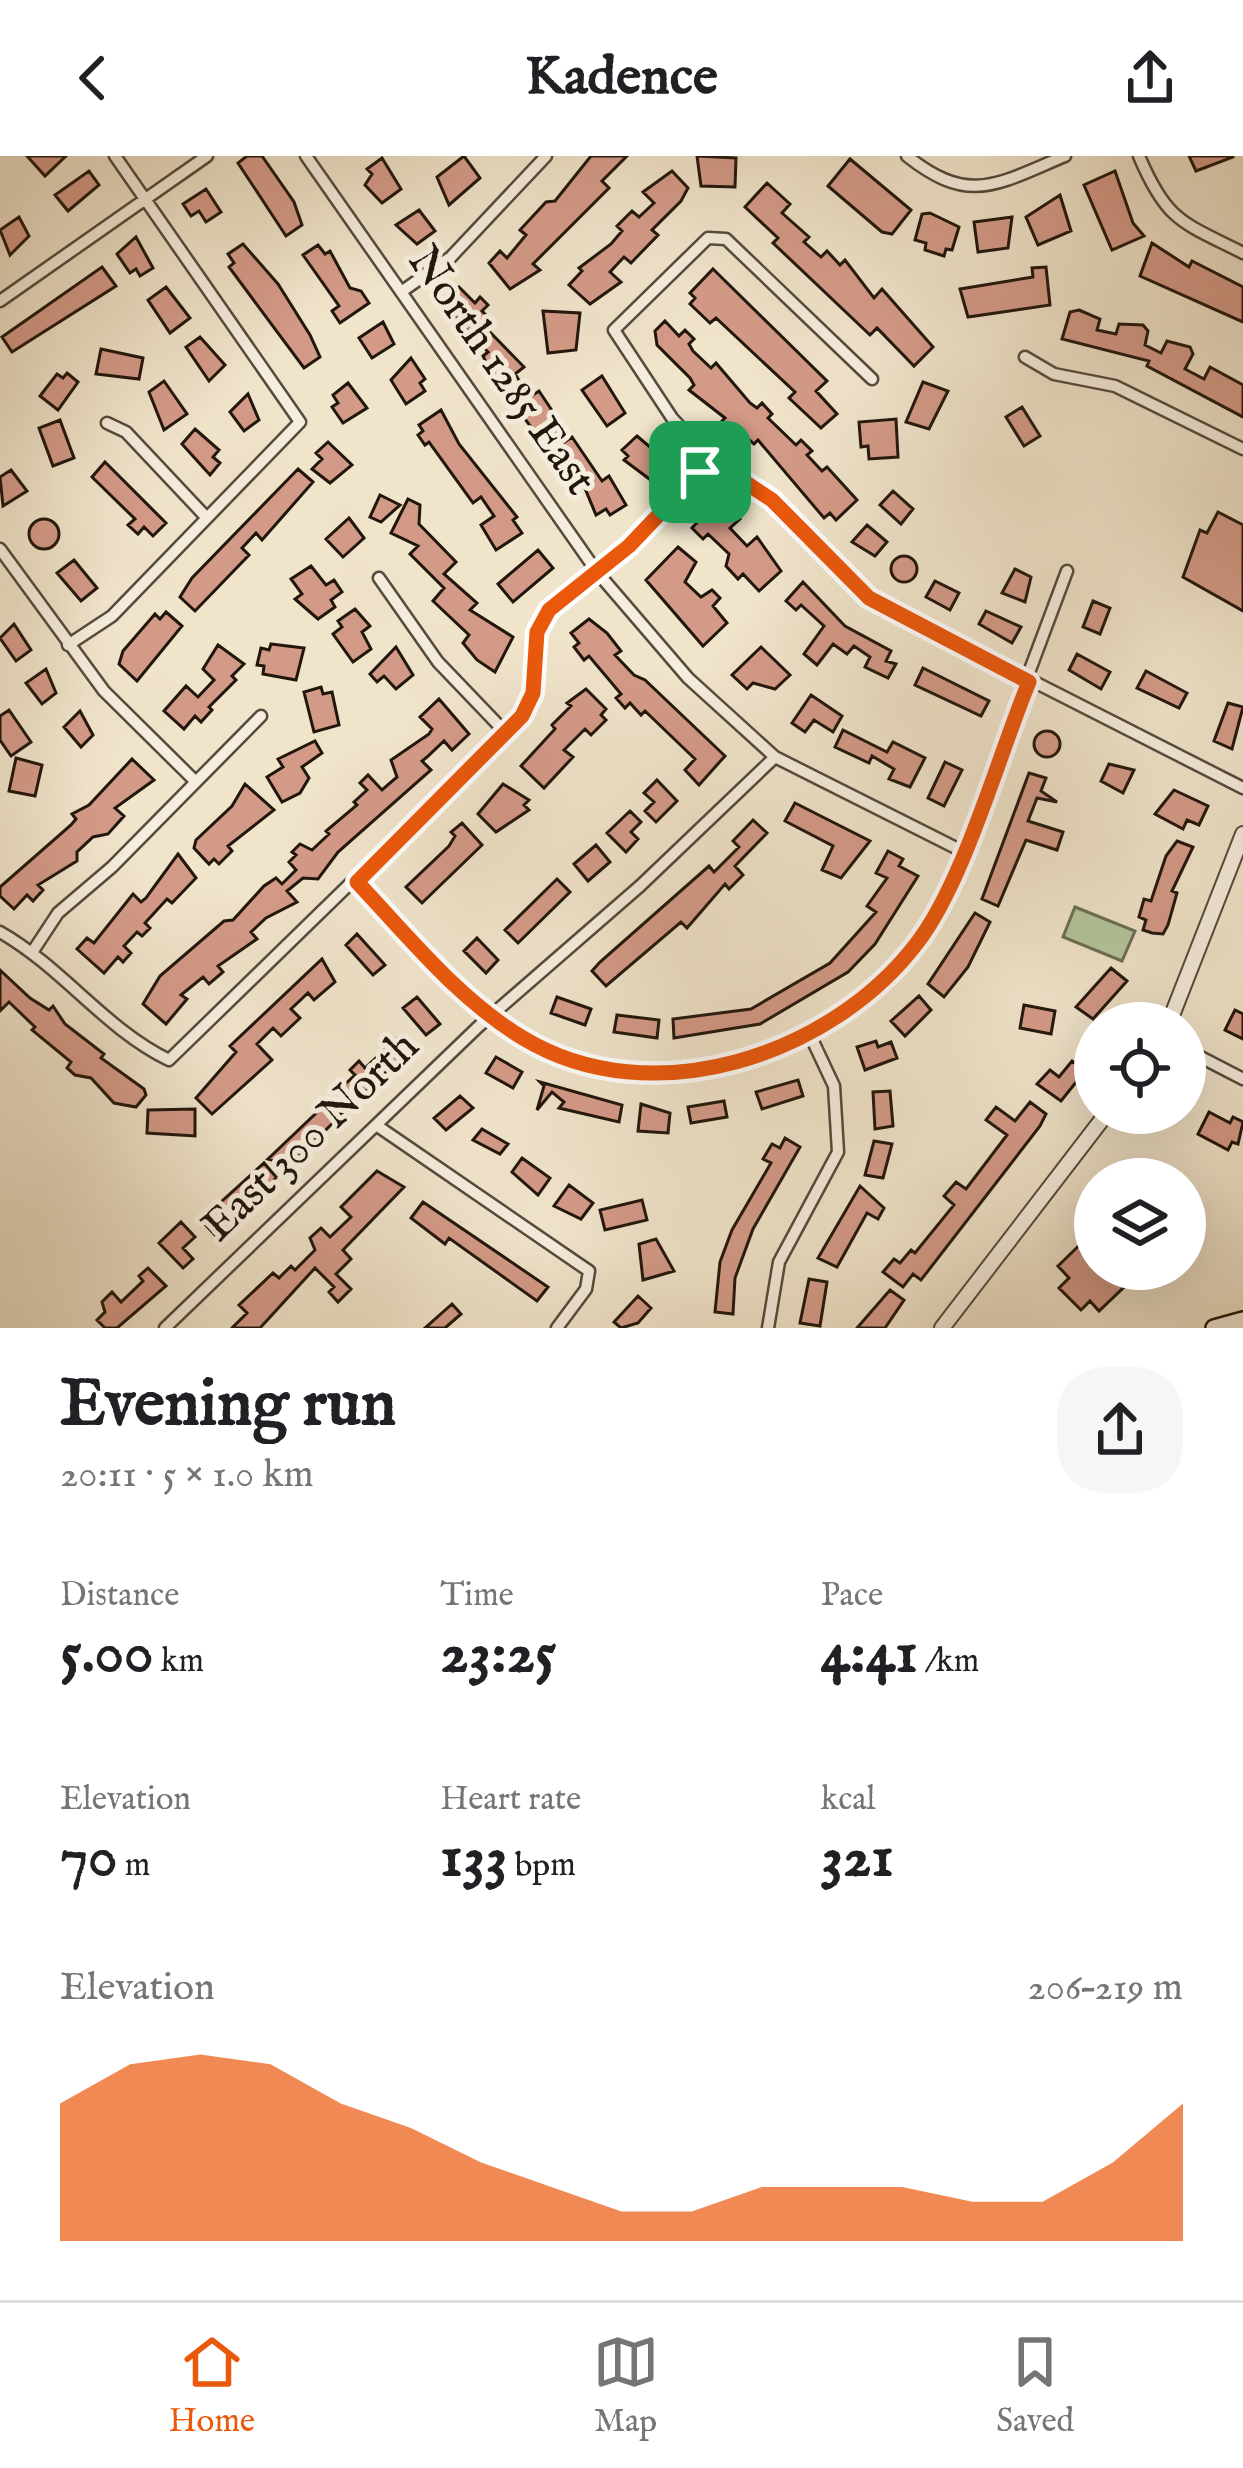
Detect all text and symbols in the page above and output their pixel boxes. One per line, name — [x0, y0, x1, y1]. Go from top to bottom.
text: Kadence — [525, 44, 718, 113]
icon: back — [60, 45, 126, 111]
icon: share — [1117, 45, 1183, 111]
street label: North 1285 East — [394, 235, 608, 507]
pin — [649, 421, 751, 523]
icon: arrive — [667, 439, 733, 505]
map controls — [1074, 1002, 1206, 1290]
button: locate — [1074, 1002, 1206, 1134]
street label: East 300 North — [190, 1019, 432, 1255]
button: layers — [1074, 1158, 1206, 1290]
text: Evening run — [60, 1364, 396, 1448]
button: share — [1057, 1367, 1183, 1493]
text: 20:11 · 5 × 1.0 km — [60, 1451, 314, 1500]
text: Distance — [60, 1575, 179, 1617]
text: Time — [440, 1575, 514, 1617]
text: Pace — [821, 1575, 883, 1617]
text: 5.00 — [60, 1617, 154, 1693]
text: 23:25 — [440, 1617, 556, 1693]
text: 4:41 — [821, 1617, 918, 1693]
text: km — [154, 1641, 204, 1683]
text: /km — [918, 1641, 979, 1683]
text: Elevation — [60, 1779, 191, 1821]
text: Heart rate — [440, 1779, 581, 1821]
text: kcal — [821, 1779, 876, 1821]
text: 70 — [60, 1821, 118, 1897]
text: 133 — [440, 1821, 508, 1897]
text: 321 — [821, 1821, 894, 1897]
text: m — [118, 1845, 150, 1887]
text: bpm — [508, 1845, 576, 1887]
text: Elevation — [60, 1964, 215, 2013]
text: 206–219 m — [1028, 1964, 1183, 2013]
tab: Home — [169, 2329, 255, 2443]
tab: Map — [593, 2329, 659, 2443]
tab: Saved — [996, 2329, 1074, 2443]

